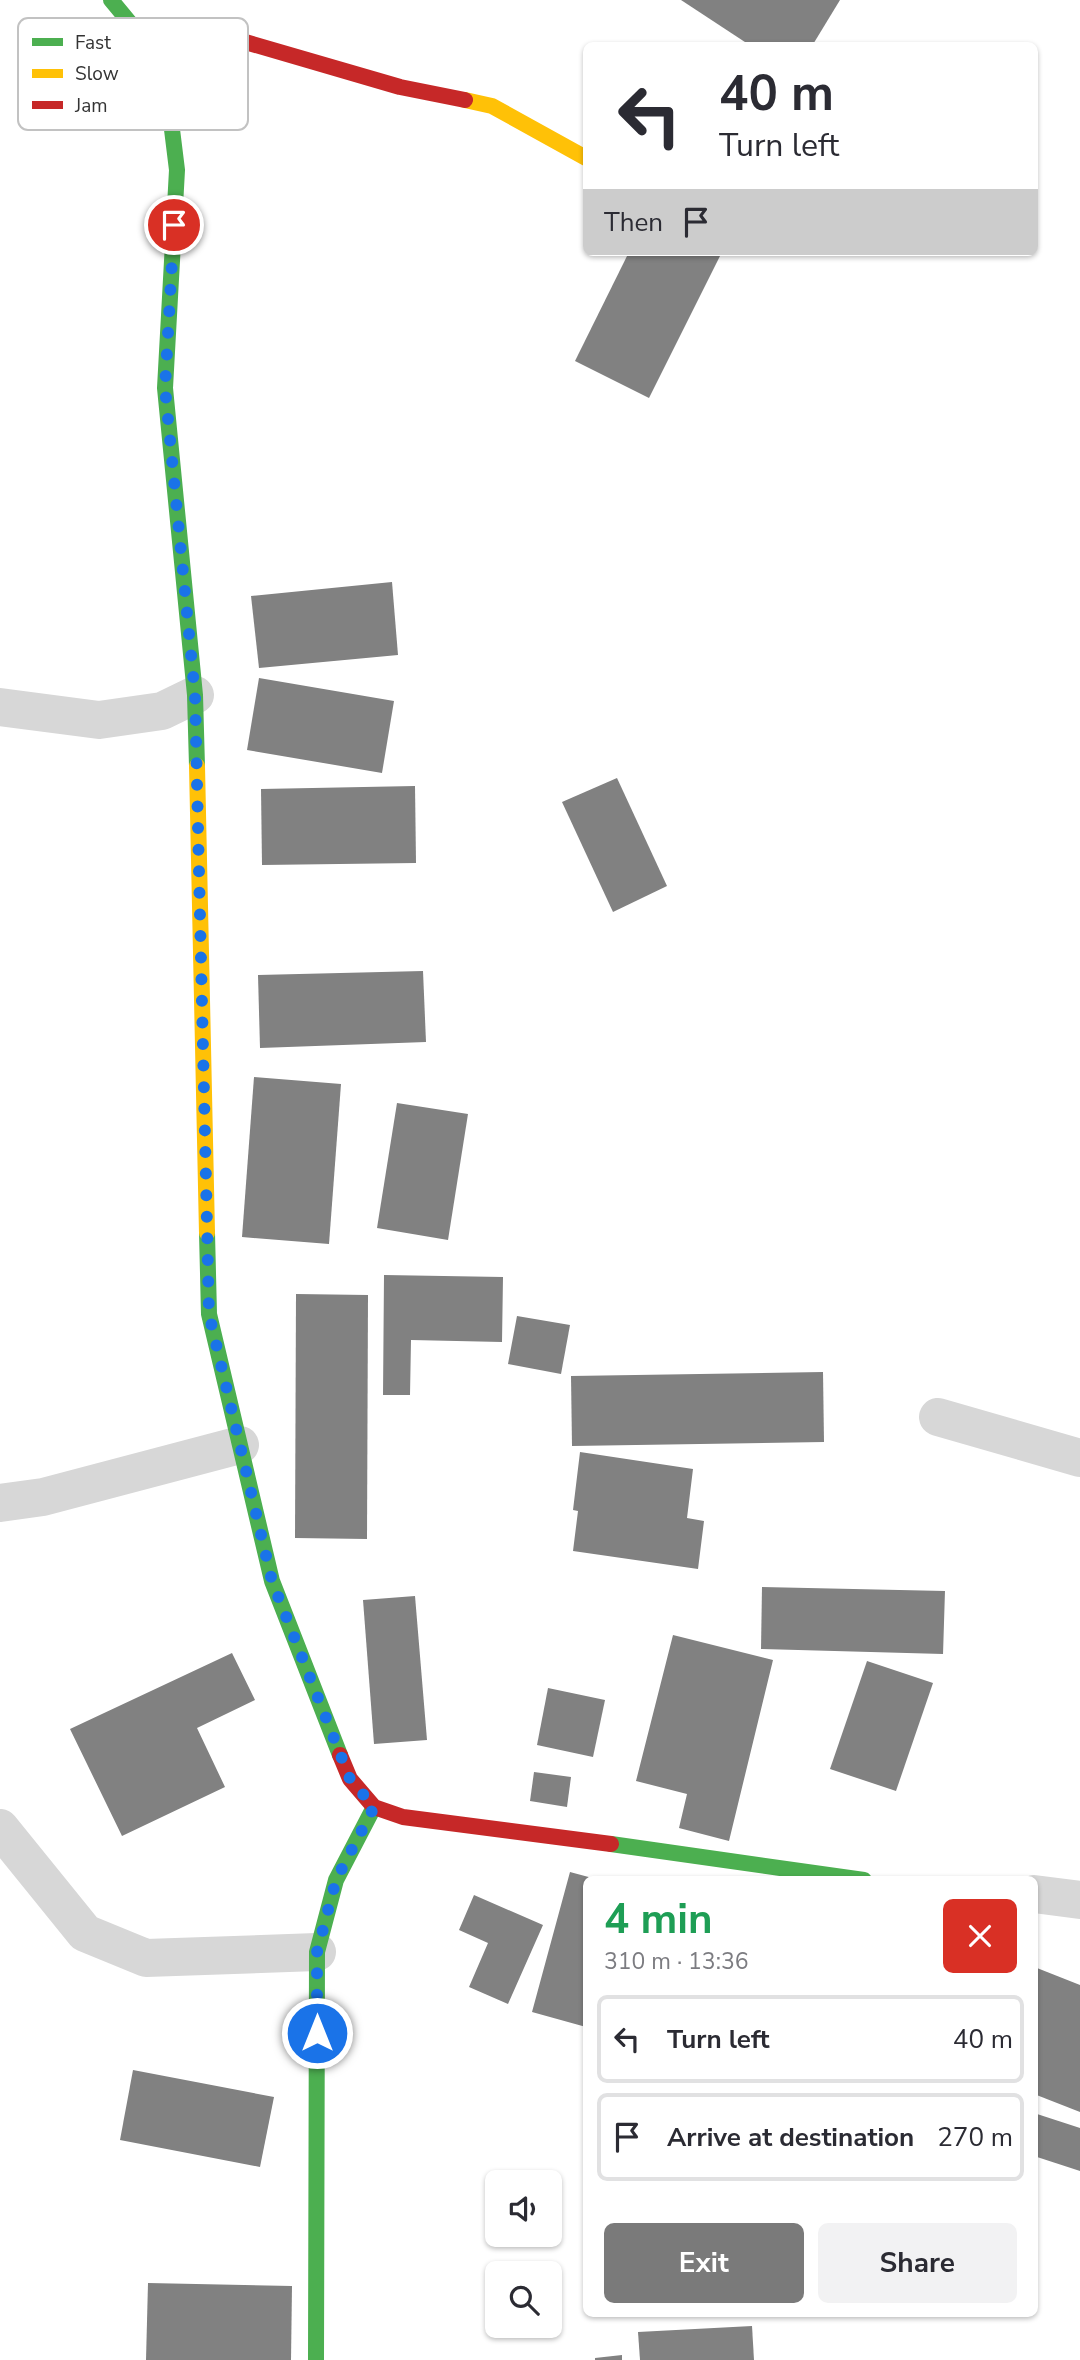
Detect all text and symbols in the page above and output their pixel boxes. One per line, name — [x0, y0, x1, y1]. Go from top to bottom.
legend — [18, 18, 248, 130]
text: Fast — [75, 30, 111, 56]
text: 40 m — [719, 60, 834, 127]
text: Slow — [75, 61, 119, 87]
icon: left — [604, 70, 695, 161]
text: Jam — [74, 93, 108, 119]
text: Turn left — [719, 124, 839, 167]
pin — [144, 195, 204, 255]
icon: arrive — [677, 203, 715, 241]
text: Then — [604, 205, 663, 240]
icon: arrive — [155, 206, 193, 244]
text: 4 min — [604, 1891, 713, 1948]
button: close — [943, 1899, 1017, 1973]
text: 310 m · 13:36 — [604, 1946, 749, 1977]
position arrow — [280, 1996, 354, 2070]
icon: left — [608, 2020, 646, 2058]
text: Turn left — [667, 2022, 770, 2057]
text: 40 m — [953, 2022, 1013, 2057]
icon: arrive — [608, 2118, 646, 2156]
text: Arrive at destination — [667, 2120, 914, 2155]
text: 270 m — [937, 2120, 1013, 2155]
map controls — [485, 2170, 562, 2338]
button: sound — [485, 2170, 562, 2247]
button: Exit — [604, 2223, 804, 2303]
button: Share — [818, 2223, 1017, 2303]
button: search — [485, 2261, 562, 2338]

